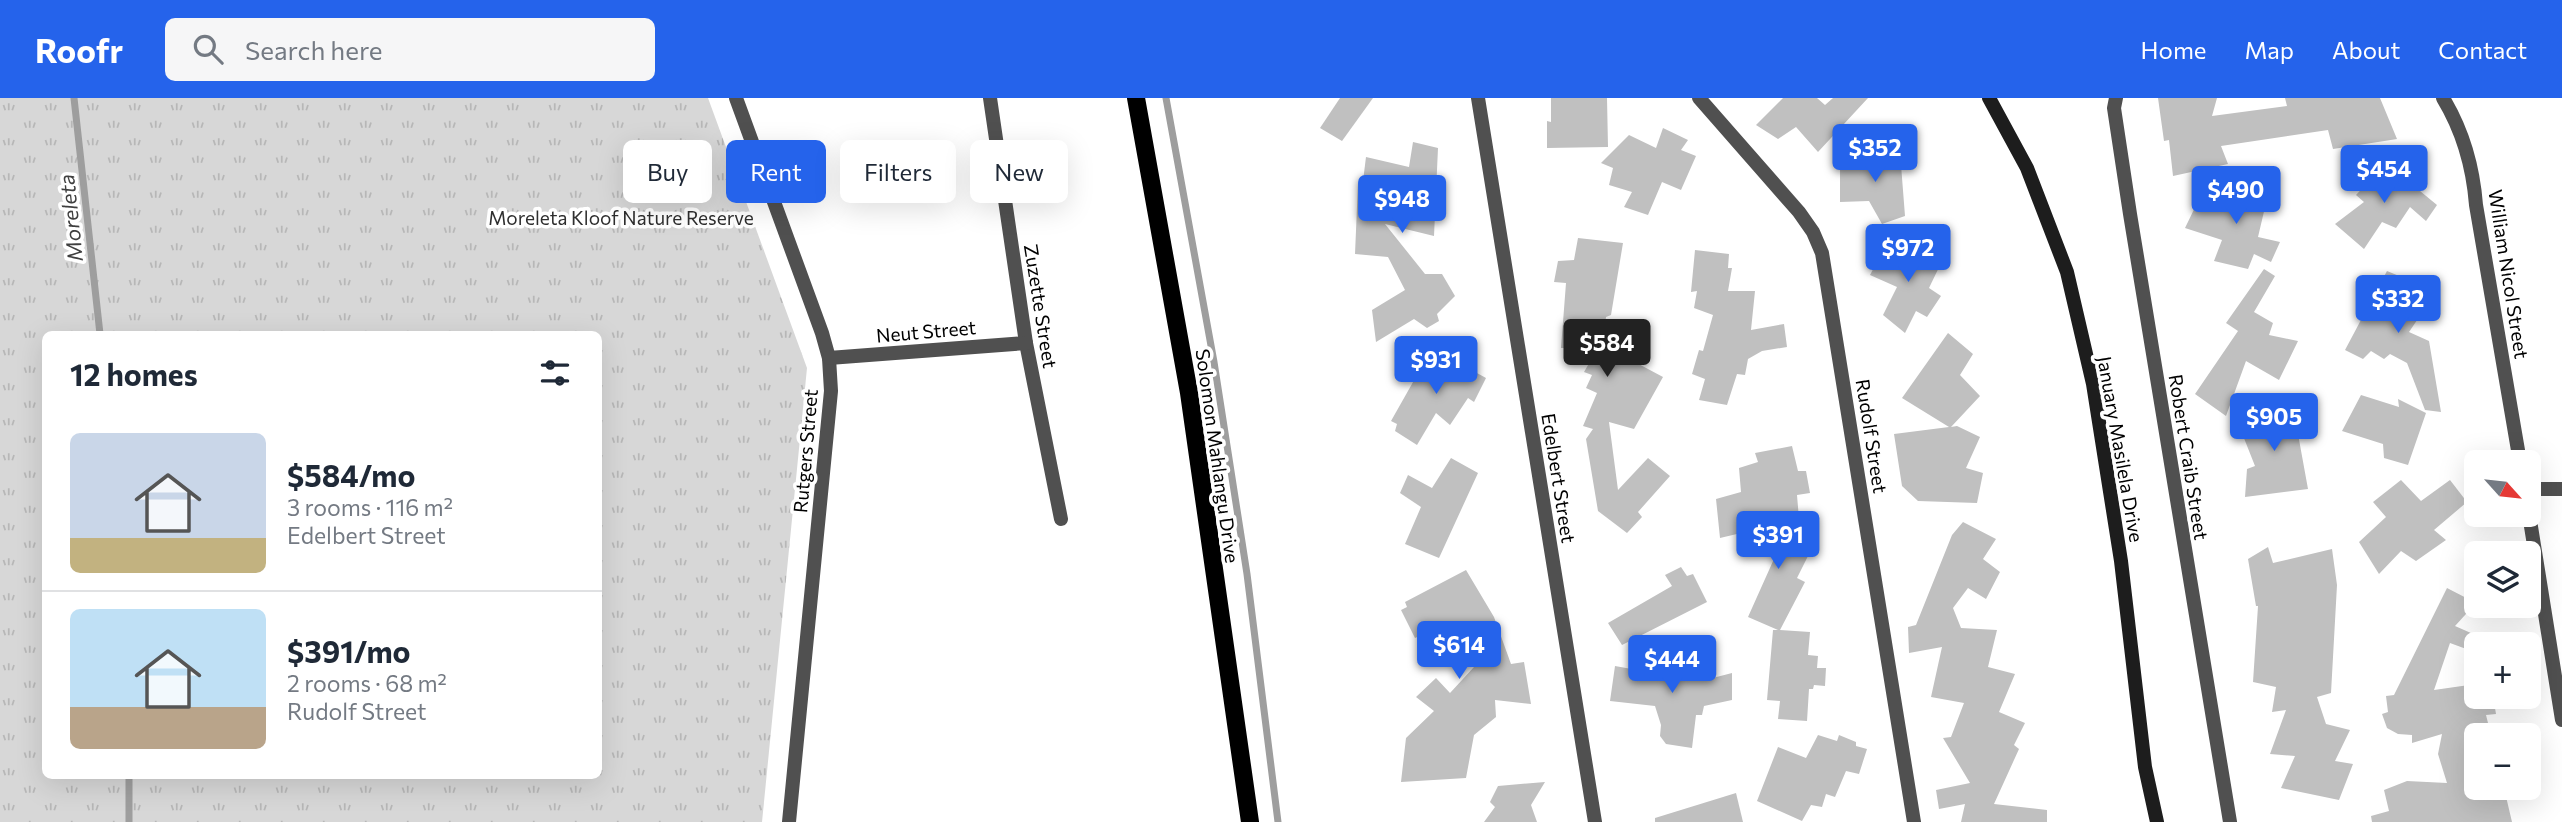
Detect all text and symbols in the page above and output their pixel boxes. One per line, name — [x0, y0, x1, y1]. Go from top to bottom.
search box — [165, 18, 655, 81]
text: Roofr — [35, 29, 123, 70]
icon: search — [189, 30, 227, 68]
text: Search here — [245, 34, 383, 65]
text: Home — [2141, 35, 2207, 64]
text: Map — [2245, 35, 2294, 64]
text: About — [2332, 35, 2400, 64]
text: Contact — [2438, 35, 2527, 64]
pin: $352 — [1834, 125, 1916, 184]
text: $352 — [1848, 133, 1902, 161]
chip: Buy — [623, 140, 712, 203]
chip: Rent — [726, 140, 826, 203]
chip: Filters — [840, 140, 956, 203]
chip: New — [970, 140, 1068, 203]
pin: $454 — [2343, 146, 2425, 205]
text: $454 — [2357, 154, 2411, 182]
pin: $490 — [2195, 166, 2277, 226]
water label: Moreleta — [53, 173, 87, 263]
text: $490 — [2208, 175, 2264, 203]
pin: $948 — [1361, 176, 1443, 235]
text: $948 — [1374, 184, 1430, 212]
street label: William Nicol Street — [2484, 188, 2534, 360]
park label: Moreleta Kloof Nature Reserve — [488, 206, 754, 229]
pin: $972 — [1867, 225, 1949, 284]
text: $972 — [1882, 233, 1934, 261]
street label: Zuzette Street — [1020, 242, 1062, 370]
pin: $332 — [2357, 275, 2439, 335]
text: $332 — [2372, 284, 2424, 312]
street label: Neut Street — [875, 315, 977, 347]
pin: $584 — [1566, 320, 1648, 379]
text: $584 — [1580, 328, 1634, 356]
pin: $931 — [1395, 336, 1477, 396]
text: $931 — [1410, 345, 1462, 373]
street label: Solomon Mahlangu Drive — [1192, 347, 1244, 565]
icon: filters — [536, 354, 574, 392]
street label: January Masilela Drive — [2093, 354, 2149, 544]
text: 12 homes — [70, 355, 198, 392]
street label: Robert Craib Street — [2165, 372, 2213, 542]
street label: Rudolf Street — [1852, 377, 1892, 495]
street label: Rutgers Street — [788, 388, 822, 514]
pin: $905 — [2233, 394, 2315, 453]
text: $905 — [2246, 402, 2302, 430]
street label: Edelbert Street — [1537, 411, 1581, 545]
north arrow — [2464, 450, 2541, 527]
map controls — [2464, 450, 2541, 800]
text: $584/mo — [287, 456, 415, 493]
icon: home — [126, 461, 210, 545]
text: 3 rooms · 116 m² — [287, 493, 453, 521]
pin: $391 — [1737, 512, 1819, 571]
text: $391 — [1752, 520, 1804, 548]
text: Edelbert Street — [287, 521, 446, 549]
button: layers — [2464, 541, 2541, 618]
pin: $614 — [1418, 622, 1500, 681]
text: $614 — [1433, 630, 1485, 658]
text: $391/mo — [287, 632, 411, 669]
button: + — [2464, 632, 2541, 709]
pin: $444 — [1631, 636, 1713, 695]
icon: home — [126, 637, 210, 721]
text: $444 — [1644, 644, 1700, 672]
text: 2 rooms · 68 m² — [287, 669, 447, 697]
text: Rudolf Street — [287, 697, 427, 725]
button: − — [2464, 723, 2541, 800]

